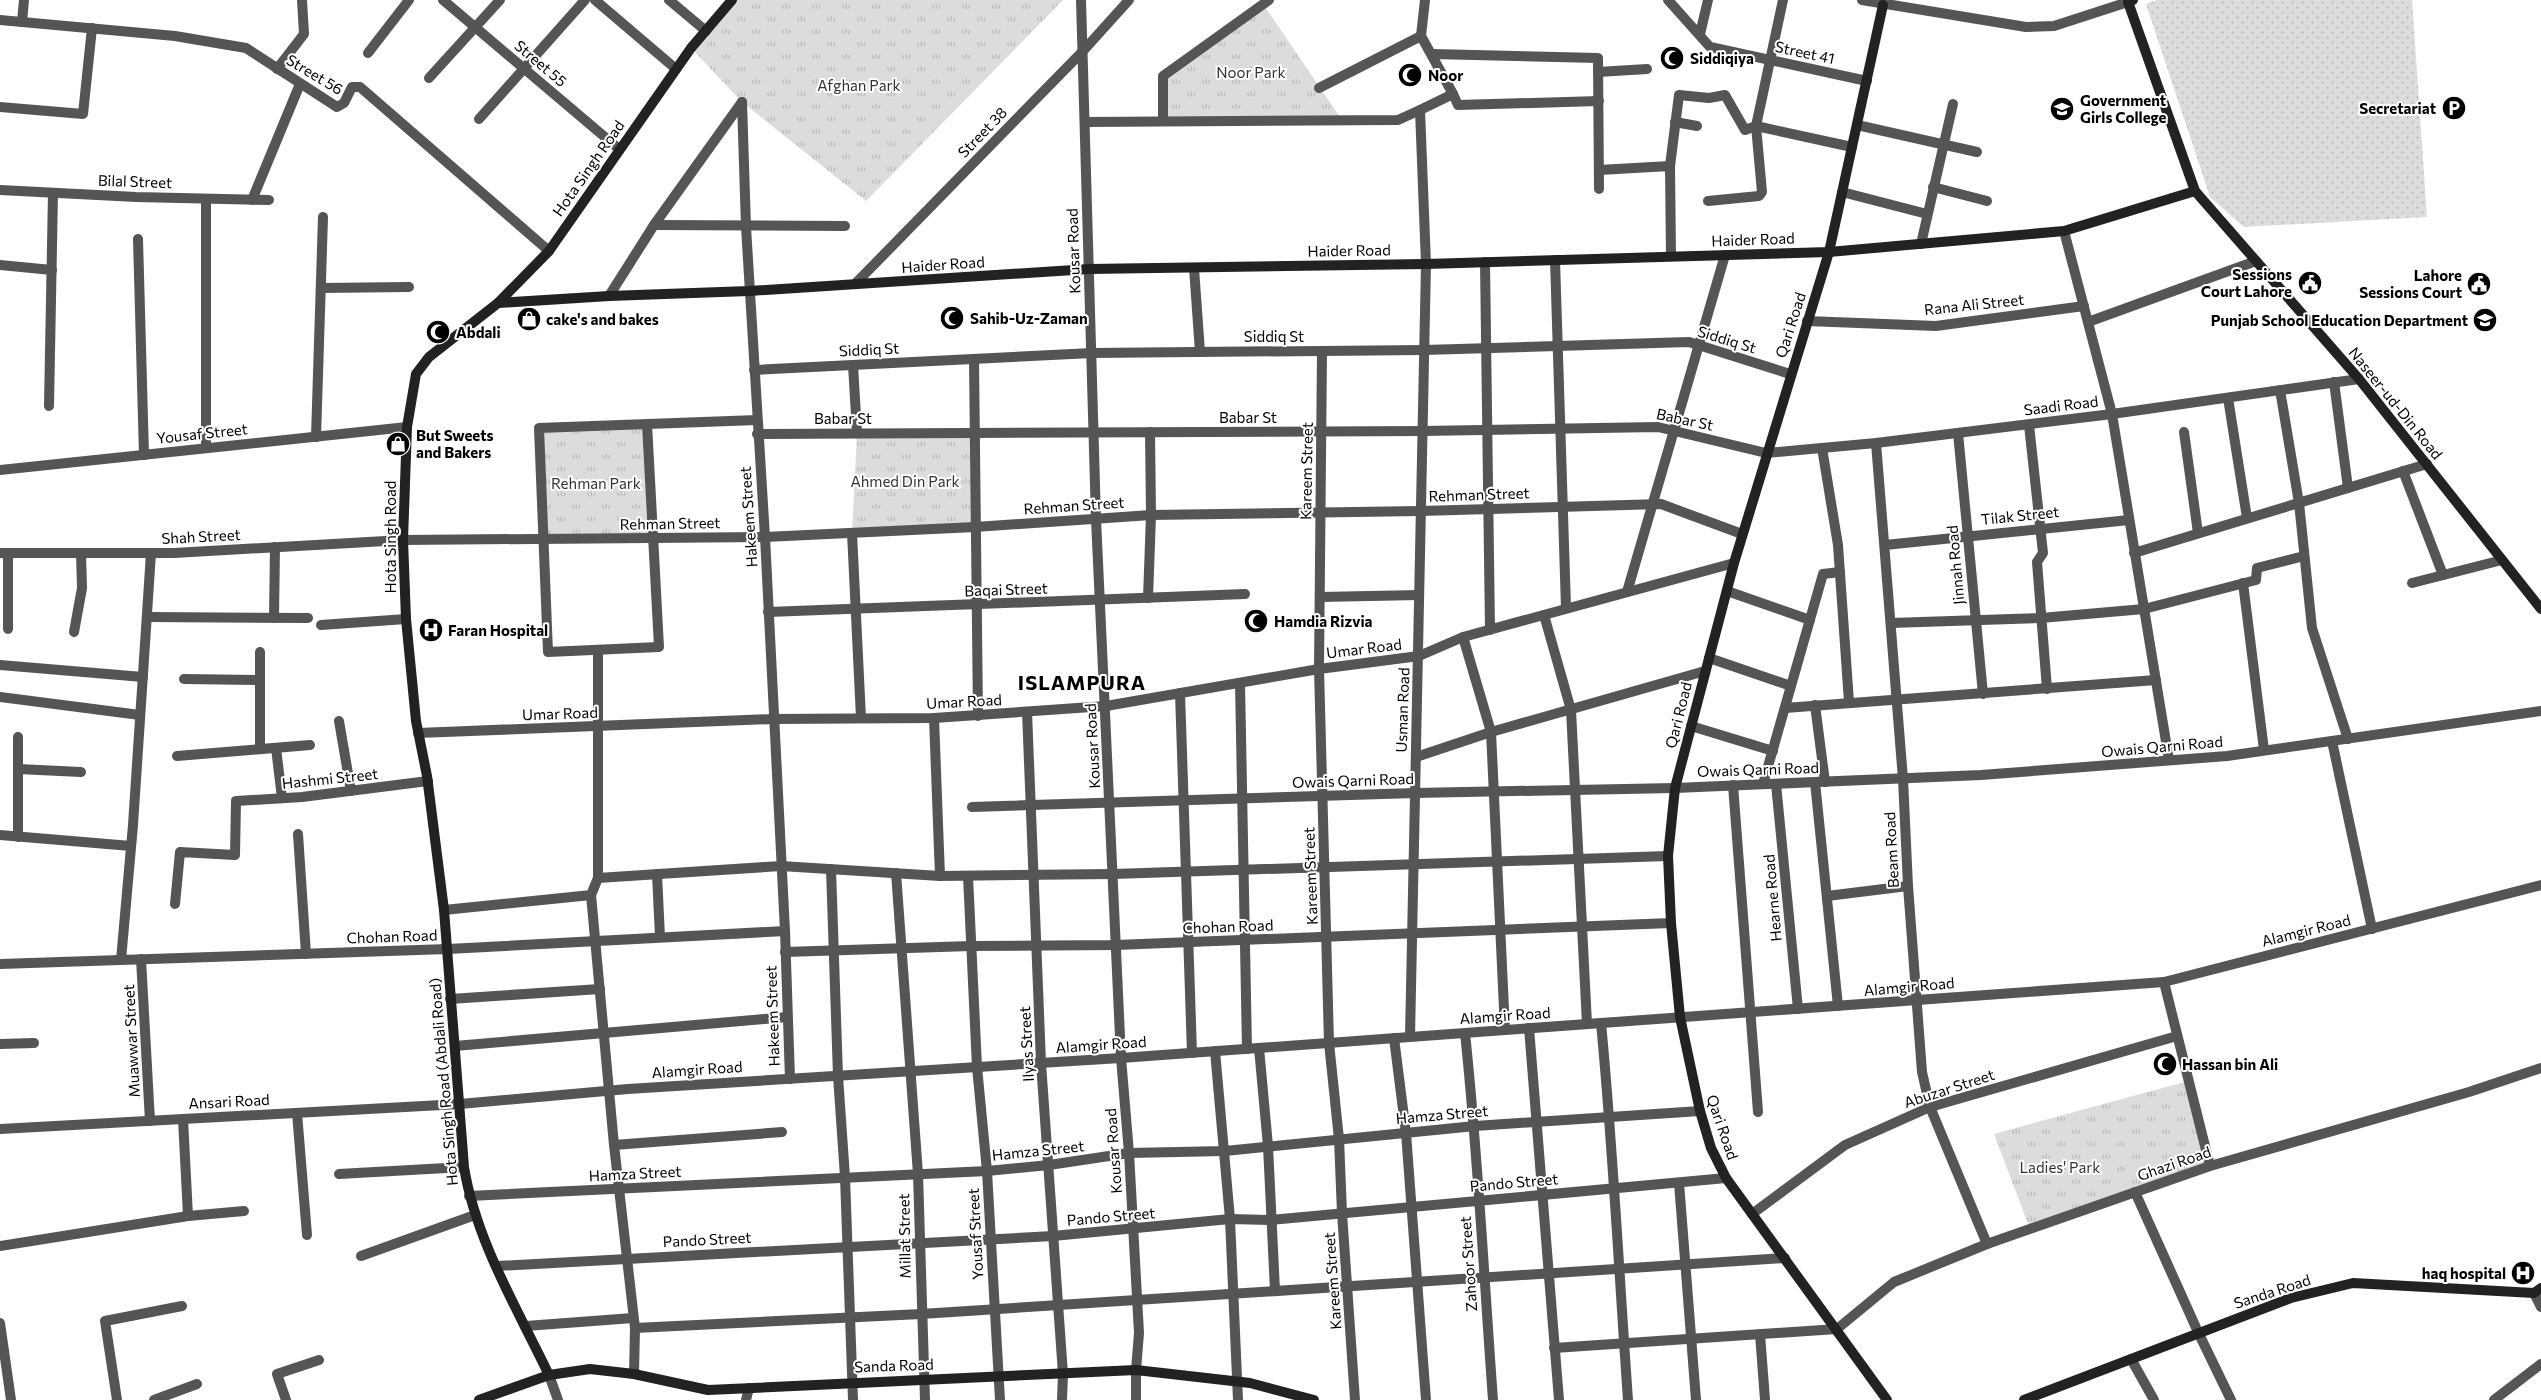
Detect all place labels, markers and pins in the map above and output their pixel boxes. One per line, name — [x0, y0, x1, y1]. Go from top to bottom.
mosque icon: Siddiqiya — [1659, 45, 1685, 71]
place label: Siddiqiya — [1690, 49, 1754, 67]
mosque icon: Noor — [1397, 62, 1423, 88]
place label: Noor — [1428, 66, 1463, 84]
place label: Government Girls College — [2080, 91, 2167, 126]
parking icon: Secretariat — [2441, 95, 2467, 121]
school or university icon: Government Girls College — [2049, 96, 2075, 122]
place label: Secretariat — [2359, 99, 2436, 117]
place label: Sessions Court Lahore — [2201, 265, 2292, 300]
place label: Lahore Sessions Court — [2359, 266, 2462, 301]
public building icon: Sessions Court Lahore — [2297, 270, 2323, 296]
public building icon: Lahore Sessions Court — [2466, 271, 2492, 297]
mosque icon: Sahib-Uz-Zaman — [939, 305, 965, 331]
shop icon: cake's and bakes — [516, 306, 542, 332]
school or university icon: Punjab School Education Department — [2472, 307, 2498, 333]
place label: Sahib-Uz-Zaman — [970, 309, 1088, 327]
place label: cake's and bakes — [546, 310, 659, 328]
place label: Punjab School Education Department — [2211, 311, 2468, 329]
mosque icon: Abdali — [425, 319, 451, 345]
place label: Abdali — [456, 323, 501, 341]
place label: But Sweets and Bakers — [416, 426, 494, 461]
shop icon: But Sweets and Bakers — [385, 431, 411, 457]
mosque icon: Hamdia Rizvia — [1243, 608, 1269, 634]
place label: Hamdia Rizvia — [1274, 612, 1373, 630]
hospital icon: Faran Hospital — [418, 617, 444, 643]
place label: Faran Hospital — [448, 621, 548, 639]
mosque icon: Hassan bin Ali — [2152, 1051, 2178, 1077]
place label: Hassan bin Ali — [2182, 1055, 2278, 1073]
hospital icon: haq hospital — [2510, 1260, 2536, 1286]
place label: haq hospital — [2422, 1264, 2506, 1282]

